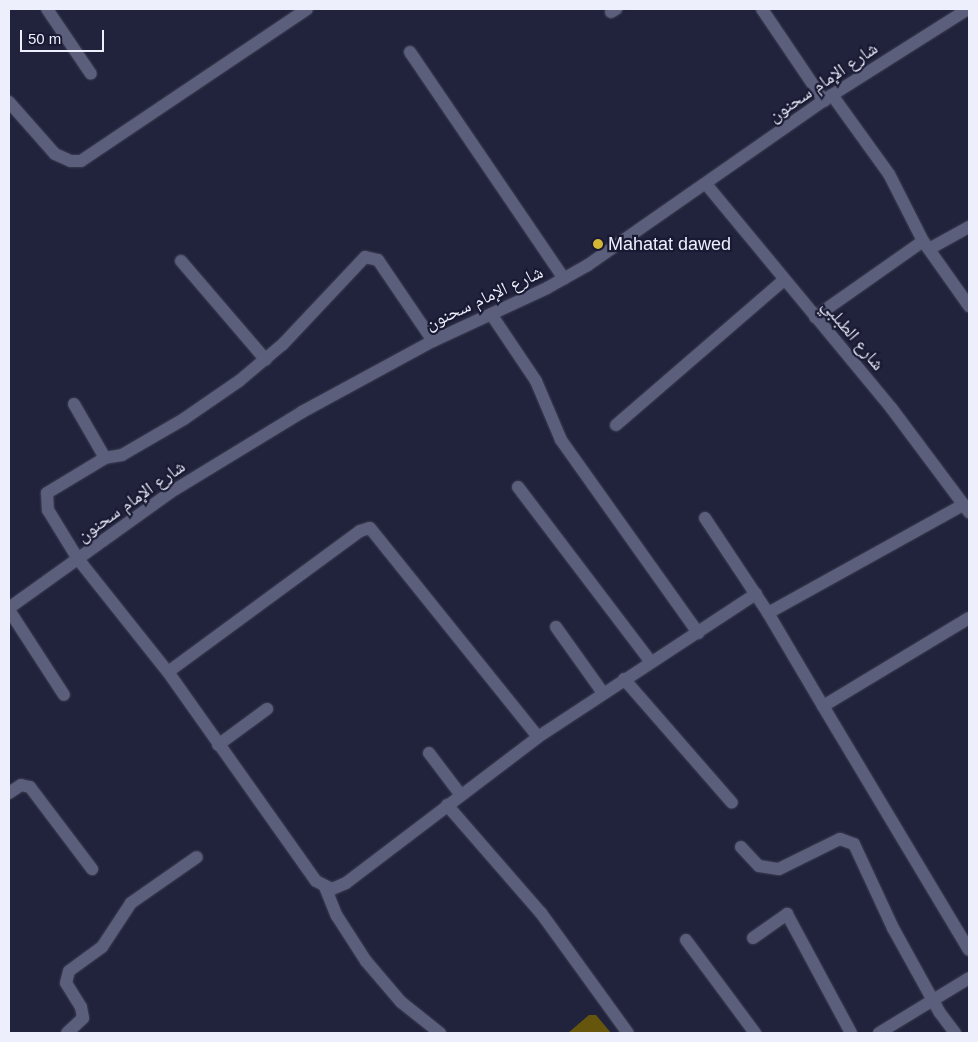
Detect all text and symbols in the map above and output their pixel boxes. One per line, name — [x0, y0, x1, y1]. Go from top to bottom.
scale bar — [22, 20, 106, 52]
text: 50 m — [28, 30, 61, 47]
street label: شارع الإمام سحنون — [764, 37, 882, 127]
place label: Mahatat dawed — [608, 233, 731, 255]
marker: Mahatat dawed — [592, 238, 604, 250]
street label: شارع الإمام سحنون — [422, 261, 546, 335]
street label: شارع الطبلبي — [817, 295, 889, 375]
street label: شارع الإمام سحنون — [73, 456, 189, 546]

